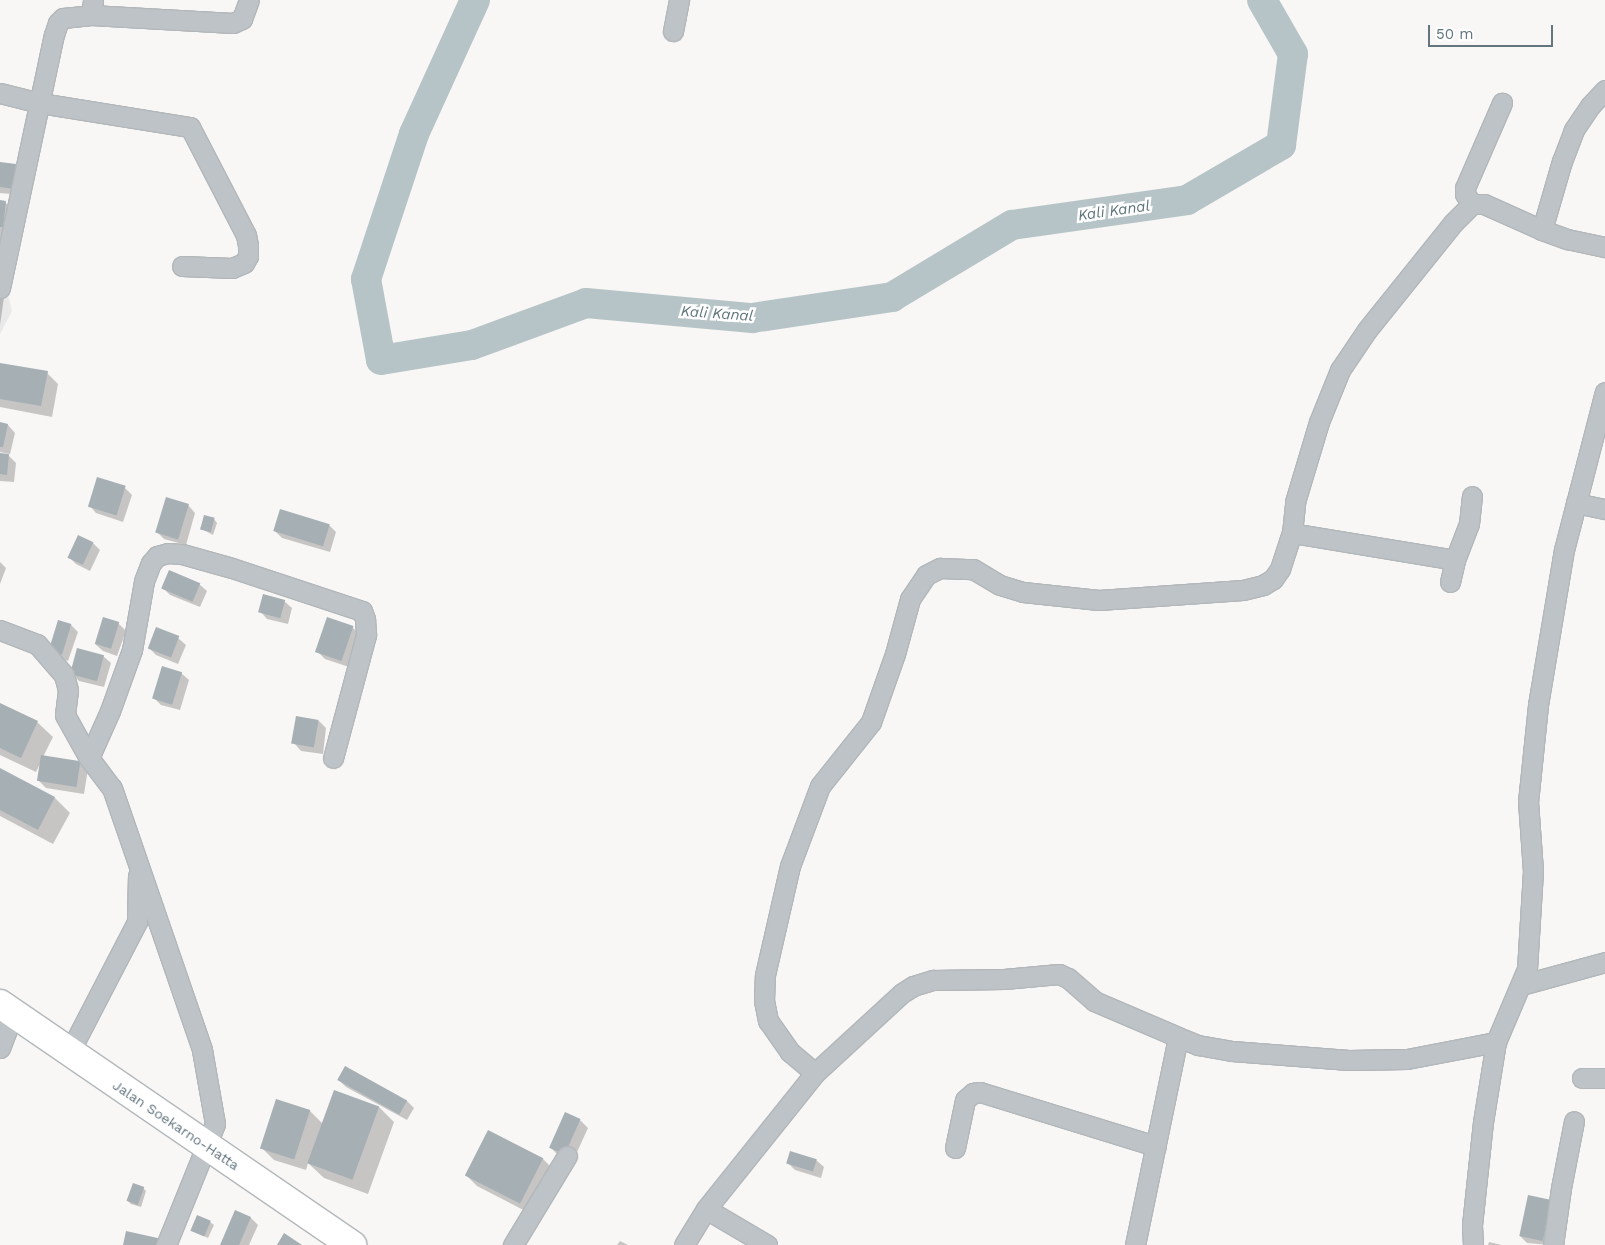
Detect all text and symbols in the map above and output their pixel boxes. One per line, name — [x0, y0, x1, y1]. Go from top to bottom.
scale bar — [1430, 15, 1555, 47]
text: 50 m — [1436, 25, 1473, 43]
water label: Kali Kanal — [1077, 197, 1151, 225]
water label: Kali Kanal — [680, 302, 754, 326]
street label: Jalan Soekarno-Hatta — [110, 1076, 242, 1174]

